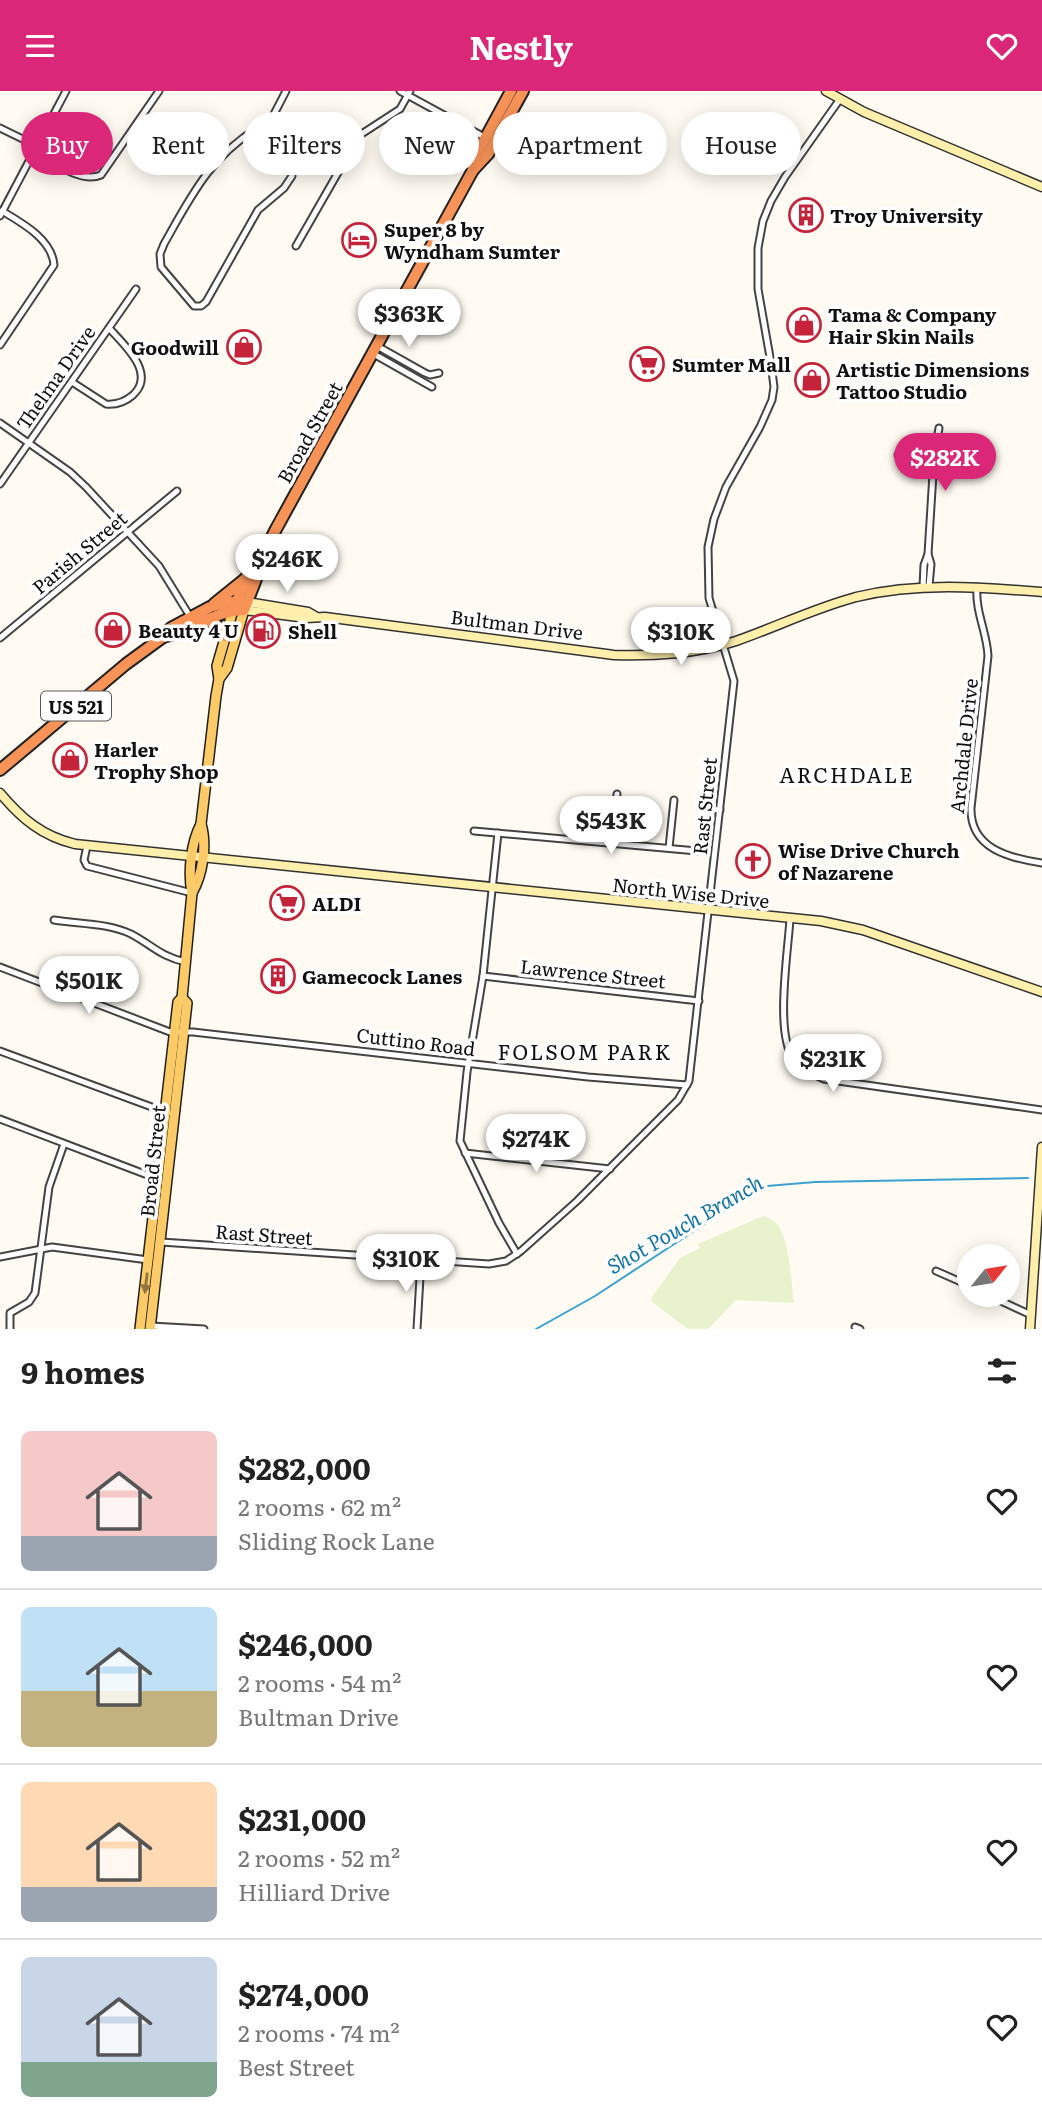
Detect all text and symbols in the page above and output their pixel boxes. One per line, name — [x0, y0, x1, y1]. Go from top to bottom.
text: Nestly — [469, 22, 573, 70]
icon: menu — [21, 27, 59, 65]
icon: heart — [983, 27, 1021, 65]
chip: Buy — [21, 112, 113, 175]
chip: Rent — [127, 112, 229, 175]
chip: Filters — [243, 112, 365, 175]
chip: New — [379, 112, 479, 175]
chip: Apartment — [493, 112, 667, 175]
chip: House — [681, 112, 801, 175]
building icon: Troy University — [787, 196, 825, 234]
place label: Troy University — [830, 201, 983, 229]
place label: Super 8 by Wyndham Sumter — [384, 215, 561, 265]
hotel icon: Super 8 by Wyndham Sumter — [340, 221, 378, 259]
pin: $363K — [360, 289, 458, 349]
text: $363K — [374, 295, 444, 329]
place label: Tama & Company Hair Skin Nails — [828, 300, 997, 350]
shop icon: Tama & Company Hair Skin Nails — [785, 306, 823, 344]
street label: Thelma Drive — [9, 319, 101, 435]
shop icon: Goodwill — [225, 328, 263, 366]
place label: Goodwill — [131, 333, 219, 361]
supermarket icon: Sumter Mall — [628, 345, 666, 383]
place label: Sumter Mall — [672, 350, 791, 378]
place label: Artistic Dimensions Tattoo Studio — [836, 355, 1029, 405]
shop icon: Artistic Dimensions Tattoo Studio — [793, 361, 831, 399]
street label: Broad Street — [270, 376, 349, 488]
pin: $282K — [896, 433, 994, 493]
text: $282K — [910, 439, 980, 473]
street label: Parish Street — [26, 504, 133, 600]
pin: $246K — [238, 535, 336, 594]
text: $246K — [251, 540, 323, 574]
street label: Bultman Drive — [449, 602, 585, 646]
pin: $310K — [632, 607, 730, 667]
shop icon: Beauty 4 U — [94, 611, 132, 649]
fuel station icon: Shell — [244, 612, 282, 650]
text: $310K — [647, 613, 715, 647]
place label: Beauty 4 U — [138, 616, 239, 644]
place label: Shell — [288, 617, 337, 645]
street label: Archdale Drive — [942, 677, 984, 815]
road number: US 521 — [41, 691, 111, 721]
place label: Harler Trophy Shop — [94, 735, 219, 785]
shop icon: Harler Trophy Shop — [51, 741, 89, 779]
street label: Rast Street — [685, 756, 723, 856]
district label: ARCHDALE — [779, 758, 915, 789]
pin: $543K — [562, 797, 660, 856]
text: $543K — [576, 802, 646, 836]
place label: Wise Drive Church of Nazarene — [778, 836, 960, 886]
church icon: Wise Drive Church of Nazarene — [734, 842, 772, 880]
street label: North Wise Drive — [611, 870, 771, 914]
supermarket icon: ALDI — [268, 884, 306, 922]
place label: ALDI — [312, 889, 361, 917]
street label: Lawrence Street — [519, 951, 668, 995]
pin: $501K — [40, 957, 138, 1016]
building icon: Gamecock Lanes — [259, 957, 297, 995]
text: $501K — [55, 962, 123, 996]
place label: Gamecock Lanes — [302, 962, 462, 990]
street label: Cuttino Road — [355, 1020, 477, 1062]
district label: FOLSOM PARK — [497, 1035, 673, 1066]
pin: $231K — [784, 1035, 882, 1094]
text: $231K — [800, 1040, 866, 1074]
street label: Broad Street — [132, 1103, 172, 1218]
pin: $274K — [487, 1115, 585, 1174]
text: $274K — [502, 1120, 570, 1154]
water label: Shot Pouch Branch — [600, 1165, 768, 1280]
street label: Rast Street — [214, 1217, 314, 1251]
pin: $310K — [357, 1235, 455, 1294]
text: $310K — [372, 1240, 440, 1274]
north arrow — [957, 1244, 1020, 1307]
map controls — [957, 1244, 1020, 1307]
one-way arrow — [140, 1272, 151, 1294]
text: 9 homes — [21, 1349, 145, 1393]
icon: filters — [983, 1352, 1021, 1390]
text: $282,000 — [238, 1445, 371, 1489]
icon: home — [77, 1459, 161, 1543]
icon: heart — [983, 1482, 1021, 1520]
text: 2 rooms · 62 m² — [238, 1489, 401, 1523]
text: Sliding Rock Lane — [238, 1523, 435, 1557]
text: $246,000 — [238, 1621, 373, 1665]
icon: home — [77, 1635, 161, 1719]
icon: heart — [983, 1658, 1021, 1696]
text: 2 rooms · 54 m² — [238, 1665, 401, 1699]
text: Bultman Drive — [238, 1699, 399, 1733]
text: $231,000 — [238, 1796, 366, 1840]
icon: home — [77, 1810, 161, 1894]
icon: heart — [983, 1833, 1021, 1871]
text: 2 rooms · 52 m² — [238, 1840, 400, 1874]
text: Hilliard Drive — [238, 1874, 390, 1908]
text: $274,000 — [238, 1971, 369, 2015]
icon: home — [77, 1985, 161, 2069]
icon: heart — [983, 2008, 1021, 2046]
text: 2 rooms · 74 m² — [238, 2015, 400, 2049]
text: Best Street — [238, 2049, 355, 2083]

